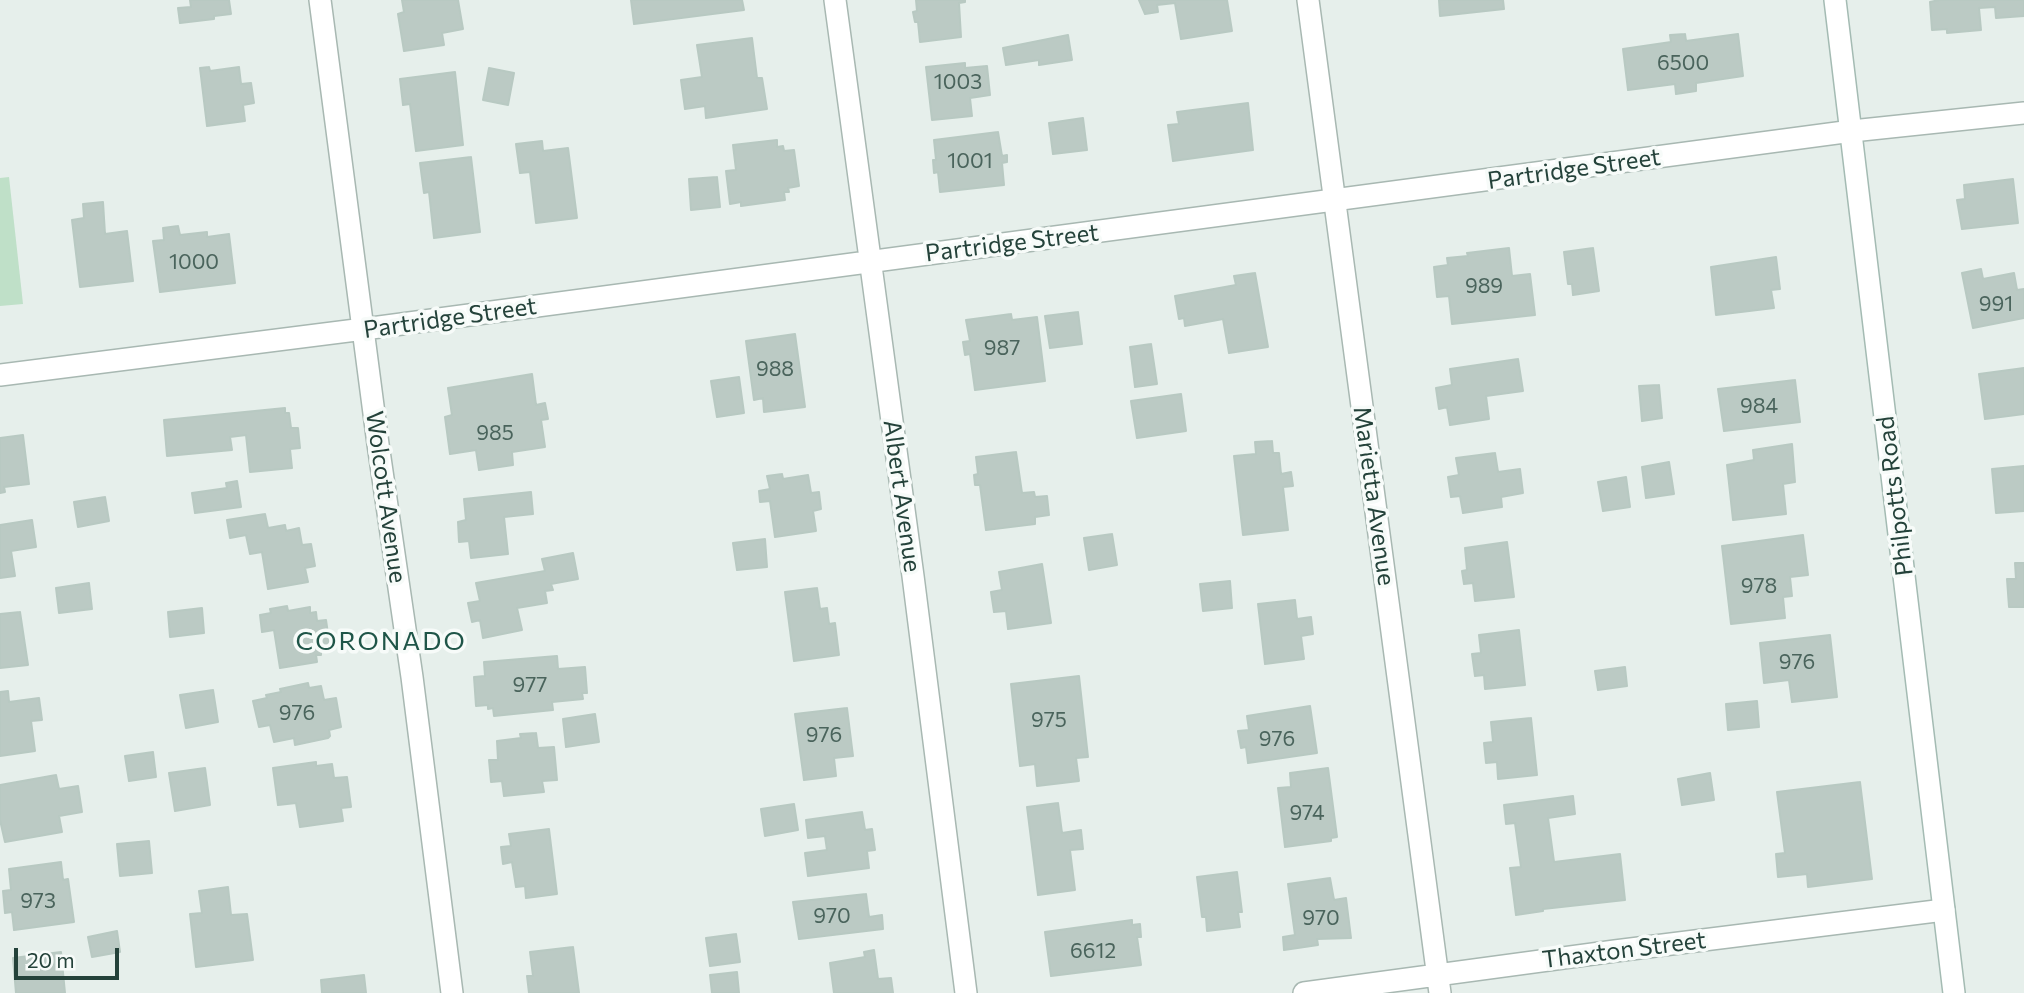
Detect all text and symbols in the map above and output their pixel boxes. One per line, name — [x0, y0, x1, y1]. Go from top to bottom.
house number: 6500 — [1657, 50, 1709, 76]
house number: 1003 — [934, 69, 982, 95]
street label: Partridge Street — [1486, 143, 1662, 195]
house number: 1001 — [947, 148, 993, 174]
street label: Partridge Street — [924, 218, 1100, 268]
house number: 1000 — [169, 249, 219, 275]
house number: 989 — [1465, 273, 1503, 299]
house number: 991 — [1979, 291, 2013, 317]
street label: Partridge Street — [362, 292, 538, 344]
house number: 987 — [984, 335, 1020, 361]
house number: 988 — [756, 356, 794, 382]
house number: 984 — [1740, 393, 1778, 419]
street label: Marietta Avenue — [1347, 405, 1401, 587]
street label: Wolcott Avenue — [360, 409, 412, 585]
street label: Philpotts Road — [1871, 415, 1919, 577]
street label: Albert Avenue — [877, 418, 927, 574]
house number: 985 — [476, 420, 514, 446]
house number: 978 — [1741, 573, 1777, 599]
district label: CORONADO — [296, 625, 466, 657]
house number: 976 — [1779, 649, 1815, 675]
house number: 977 — [513, 672, 547, 698]
house number: 976 — [279, 700, 315, 726]
house number: 975 — [1031, 707, 1067, 733]
house number: 976 — [806, 722, 842, 748]
house number: 976 — [1259, 726, 1295, 752]
house number: 974 — [1289, 800, 1325, 826]
house number: 973 — [20, 888, 56, 914]
house number: 970 — [813, 903, 851, 929]
house number: 970 — [1302, 905, 1340, 931]
street label: Thaxton Street — [1541, 926, 1707, 974]
scale bar — [18, 934, 122, 978]
house number: 6612 — [1070, 938, 1116, 964]
text: 20 m — [27, 947, 75, 972]

